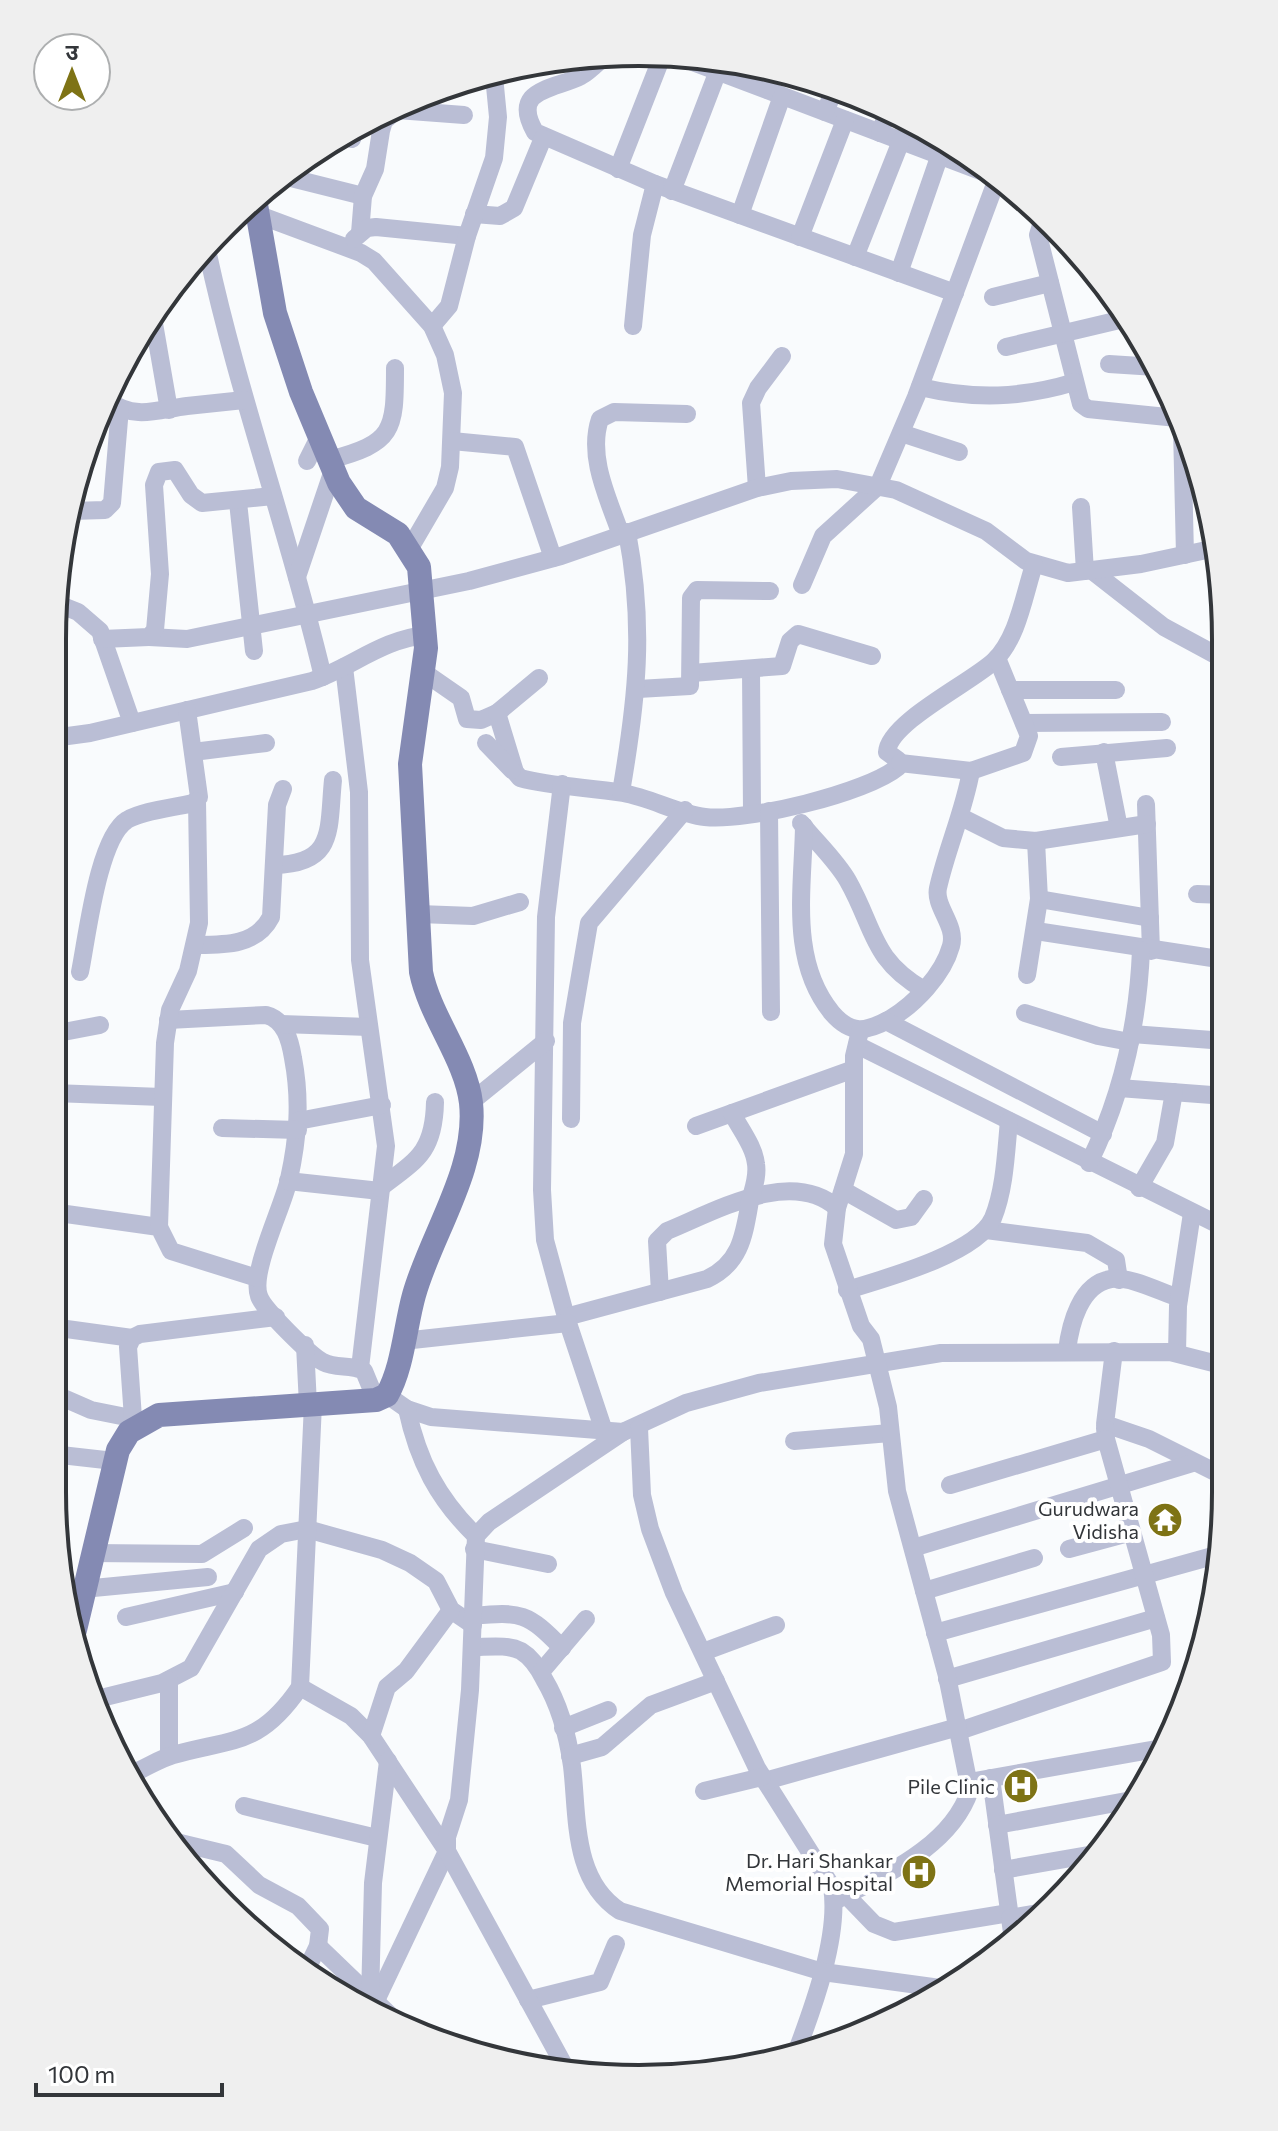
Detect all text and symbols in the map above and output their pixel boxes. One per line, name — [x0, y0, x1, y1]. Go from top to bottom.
north arrow — [32, 32, 112, 112]
text: उ — [66, 38, 80, 65]
place label: Gurudwara Vidisha — [1038, 1496, 1139, 1543]
temple icon: Gurudwara Vidisha — [1146, 1501, 1184, 1539]
hospital icon: Pile Clinic — [1002, 1767, 1040, 1805]
place label: Pile Clinic — [907, 1774, 995, 1798]
place label: Dr. Hari Shankar Memorial Hospital — [725, 1848, 893, 1895]
hospital icon: Dr. Hari Shankar Memorial Hospital — [900, 1853, 938, 1891]
scale bar — [36, 2047, 222, 2097]
text: 100 m — [48, 2059, 115, 2088]

